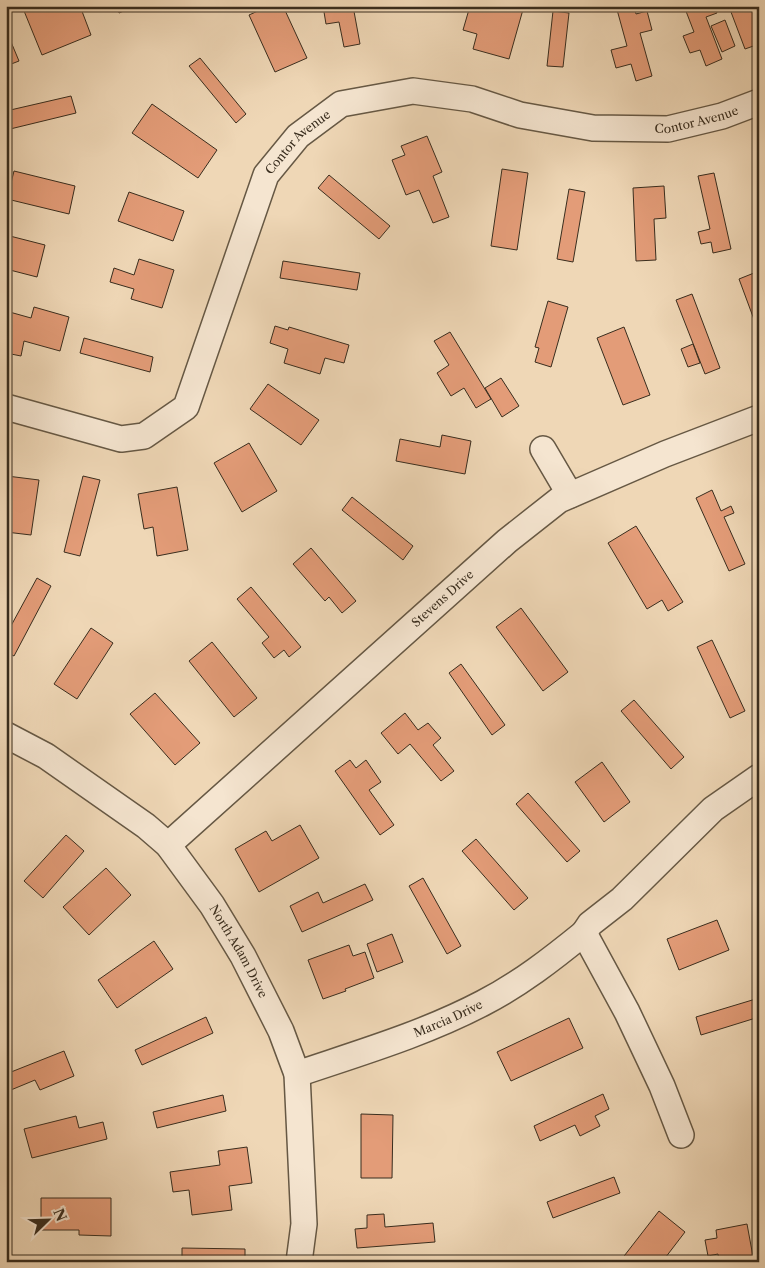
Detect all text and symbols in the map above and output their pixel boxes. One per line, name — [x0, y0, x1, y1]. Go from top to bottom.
street label: Contor Avenue — [654, 102, 741, 136]
street label: Contor Avenue — [262, 106, 333, 177]
street label: Stevens Drive — [408, 566, 477, 630]
street label: North Adam Drive — [207, 902, 271, 1000]
street label: Marcia Drive — [411, 996, 485, 1040]
north arrow — [22, 1196, 72, 1246]
text: N — [49, 1206, 71, 1224]

